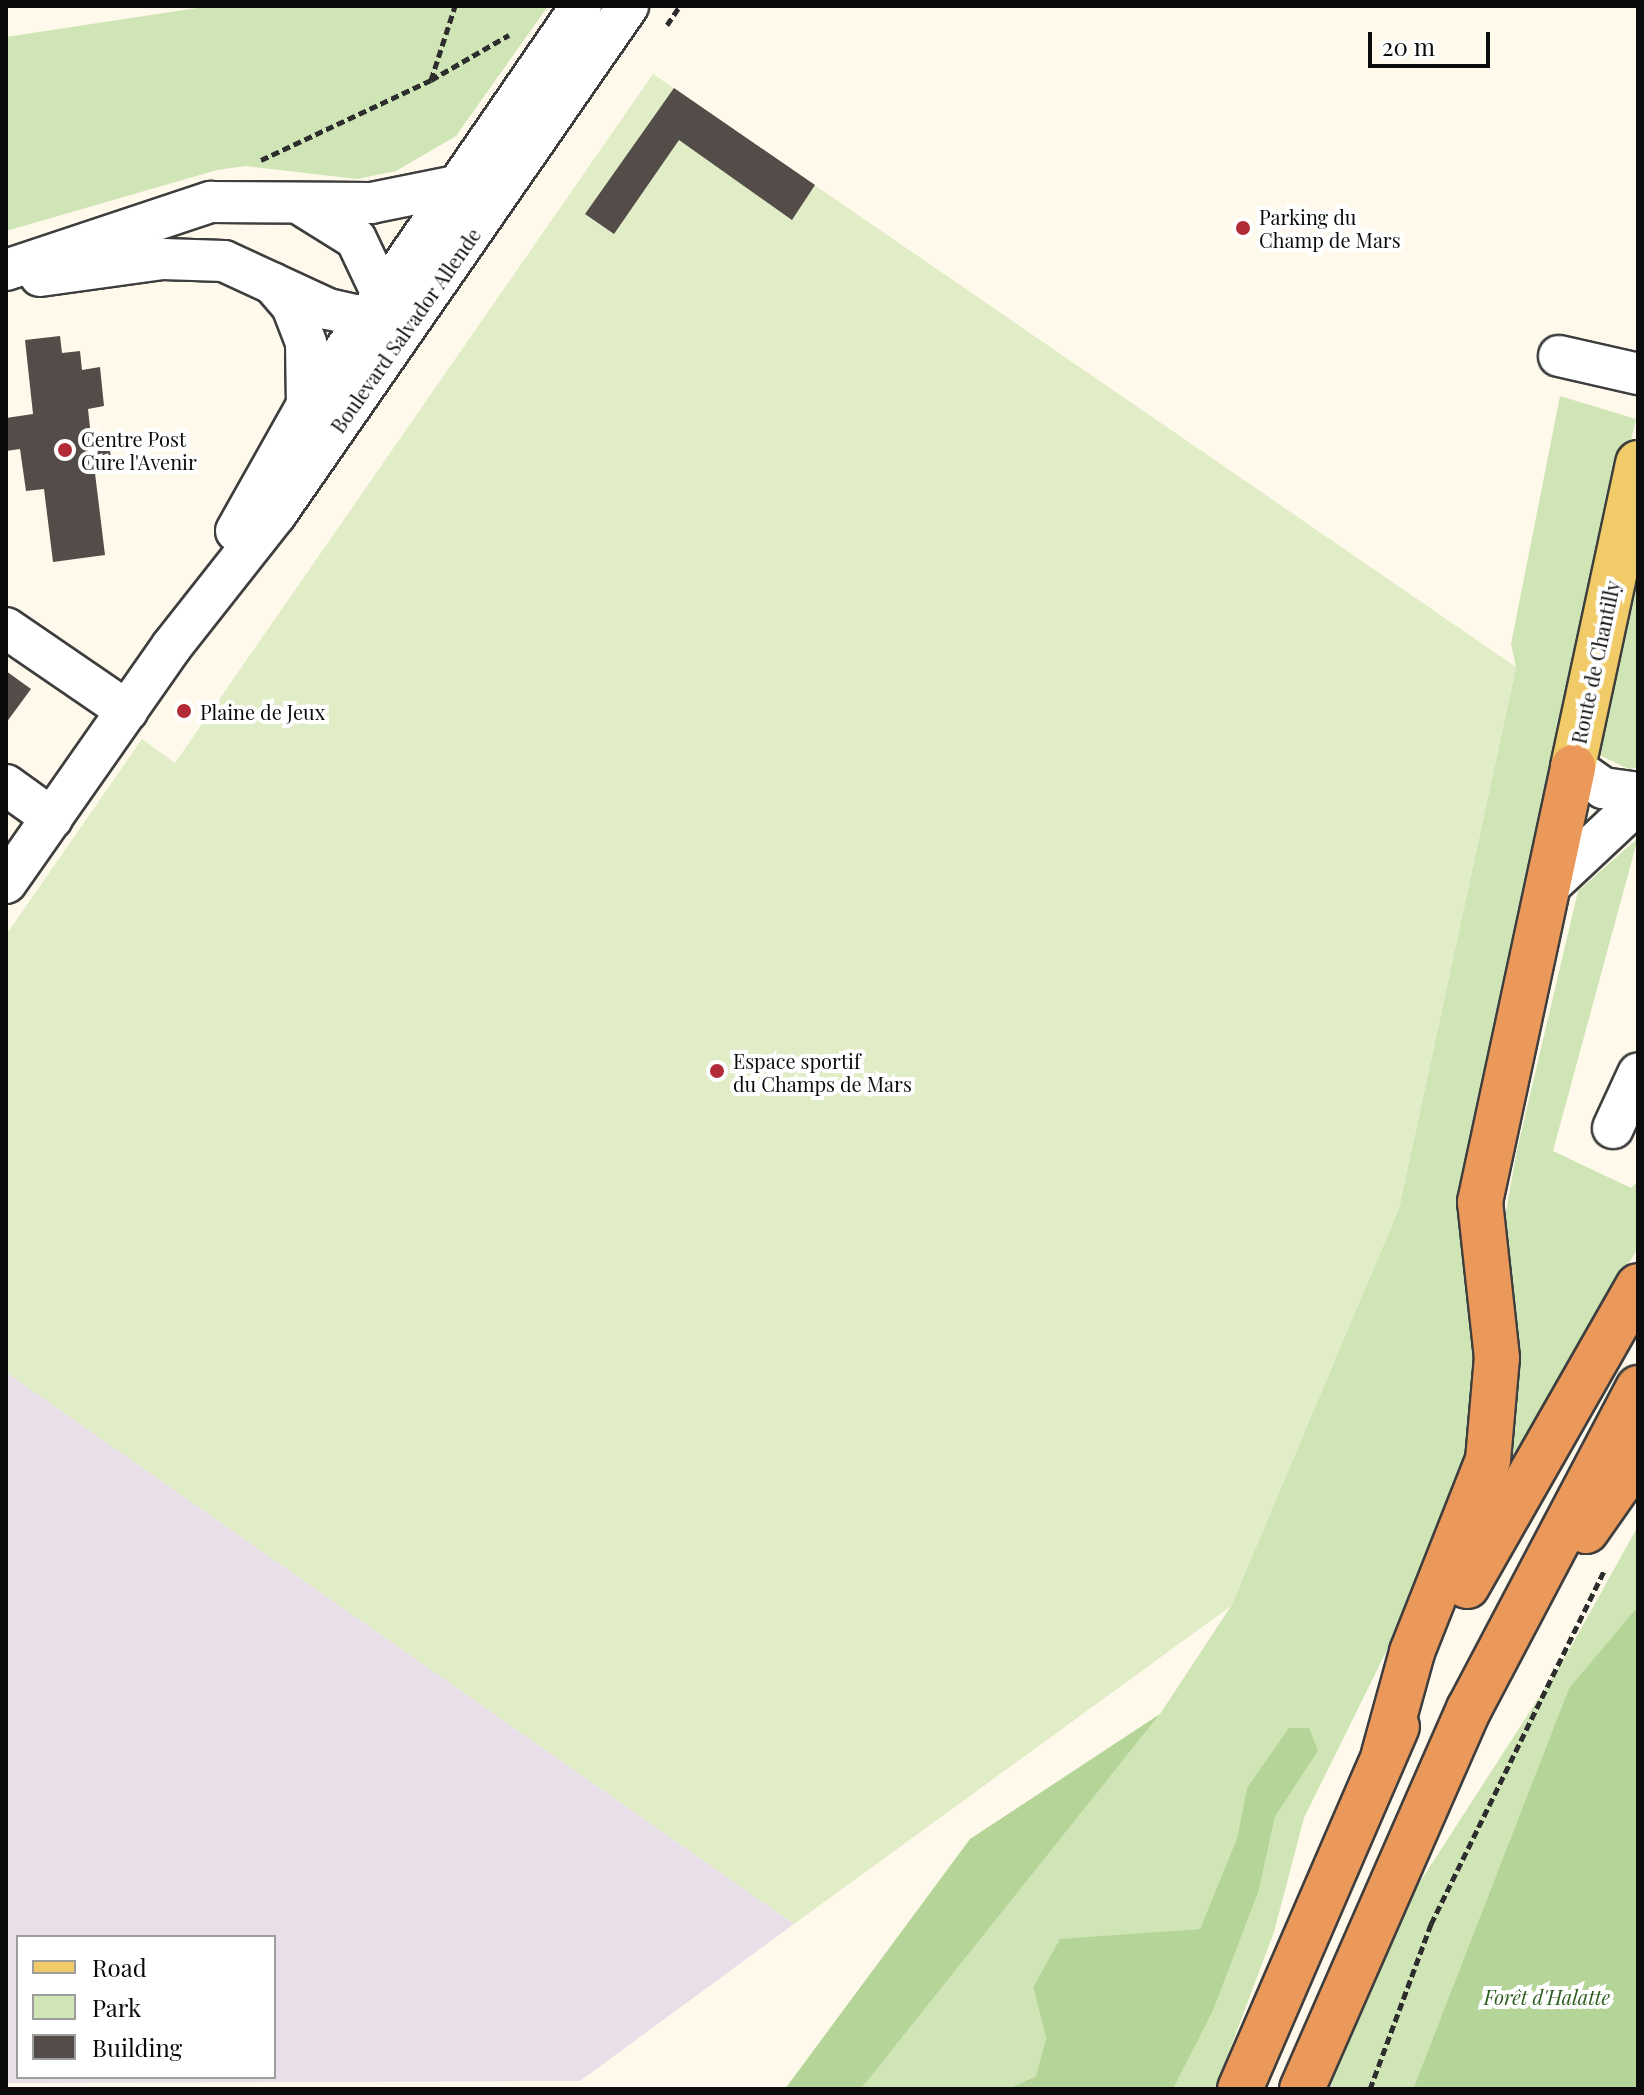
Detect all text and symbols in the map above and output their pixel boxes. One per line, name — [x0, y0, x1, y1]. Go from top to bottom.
scale bar — [1372, 16, 1494, 66]
text: 20 m — [1382, 30, 1435, 62]
place label: Parking du Champ de Mars — [1259, 204, 1401, 251]
marker: Parking du Champ de Mars — [1234, 219, 1252, 237]
street label: Boulevard Salvador Allende — [325, 223, 485, 437]
place label: Centre Post Cure l'Avenir — [81, 426, 197, 473]
marker: Centre Post Cure l'Avenir — [56, 441, 74, 459]
street label: Route de Chantilly — [1566, 578, 1624, 746]
place label: Plaine de Jeux — [200, 699, 325, 723]
marker: Plaine de Jeux — [175, 702, 193, 720]
place label: Espace sportif du Champs de Mars — [733, 1048, 912, 1095]
marker: Espace sportif du Champs de Mars — [708, 1062, 726, 1080]
legend — [16, 1935, 276, 2079]
text: Road — [92, 1951, 147, 1983]
park label: Forêt d'Halatte — [1484, 1984, 1610, 2008]
text: Park — [92, 1991, 141, 2023]
text: Building — [92, 2031, 182, 2063]

